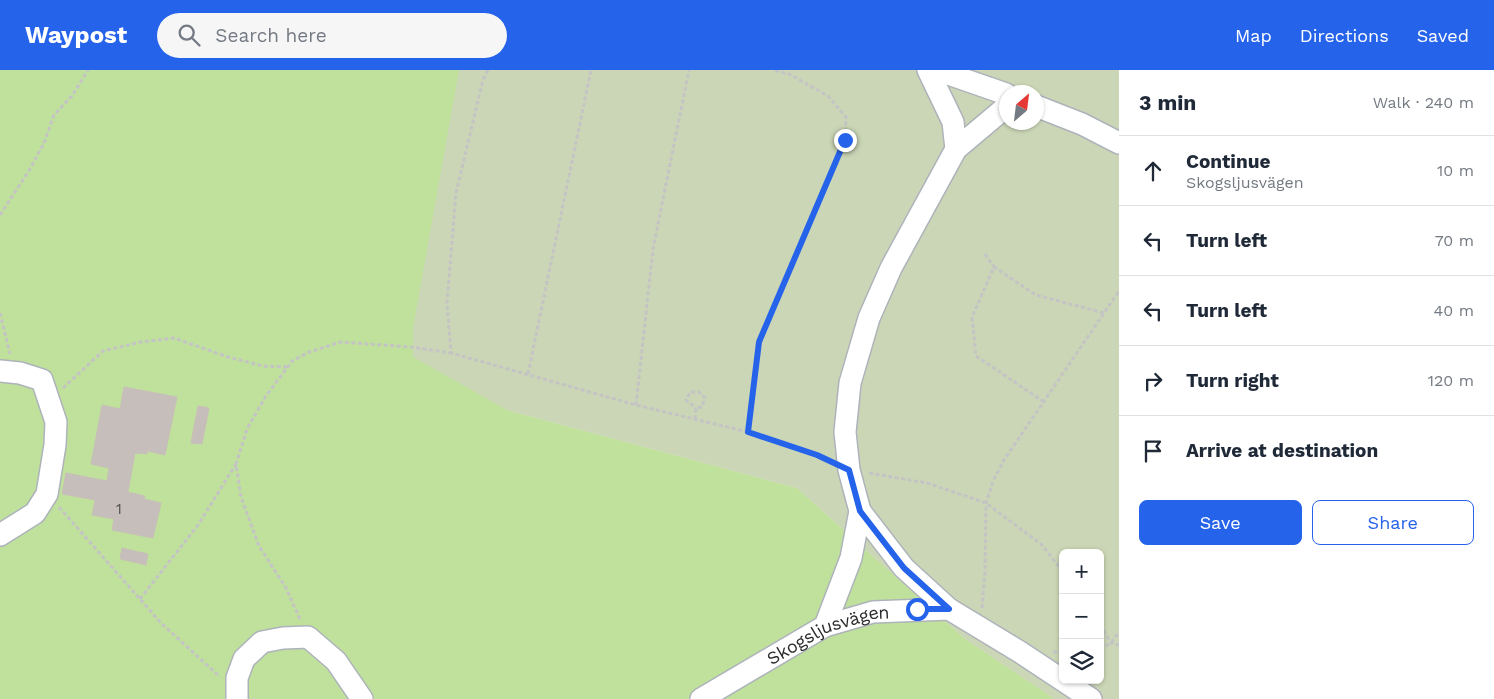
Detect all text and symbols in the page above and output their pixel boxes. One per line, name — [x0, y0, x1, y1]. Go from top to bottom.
search box — [157, 13, 507, 58]
text: Waypost — [25, 21, 127, 49]
icon: search — [175, 21, 203, 49]
text: Search here — [215, 24, 327, 47]
text: Map — [1235, 25, 1272, 46]
text: Directions — [1300, 25, 1389, 46]
text: Saved — [1417, 25, 1469, 46]
north arrow — [999, 85, 1044, 130]
text: 3 min — [1139, 90, 1196, 115]
text: Walk · 240 m — [1373, 93, 1474, 112]
route end — [834, 129, 857, 152]
text: Continue — [1186, 150, 1270, 173]
icon: ahead — [1139, 157, 1167, 185]
text: 10 m — [1437, 161, 1474, 180]
text: Skogsljusvägen — [1186, 173, 1304, 192]
icon: left — [1139, 227, 1167, 255]
text: Turn left — [1186, 229, 1267, 252]
text: 70 m — [1435, 231, 1474, 250]
icon: left — [1139, 297, 1167, 325]
text: Turn left — [1186, 299, 1267, 322]
text: 40 m — [1434, 301, 1474, 320]
icon: right — [1139, 367, 1167, 395]
text: Turn right — [1186, 369, 1279, 392]
text: 120 m — [1428, 371, 1474, 390]
icon: arrive — [1139, 437, 1167, 465]
text: Arrive at destination — [1186, 439, 1378, 462]
house number: 1 — [116, 500, 122, 518]
button: Save — [1139, 500, 1302, 545]
button: Share — [1312, 500, 1474, 545]
map controls — [1059, 549, 1104, 684]
button: + — [1059, 549, 1104, 594]
button: − — [1059, 594, 1104, 639]
route start — [906, 598, 929, 621]
street label: Skogsljusvägen — [763, 600, 890, 669]
button: layers — [1059, 639, 1104, 684]

